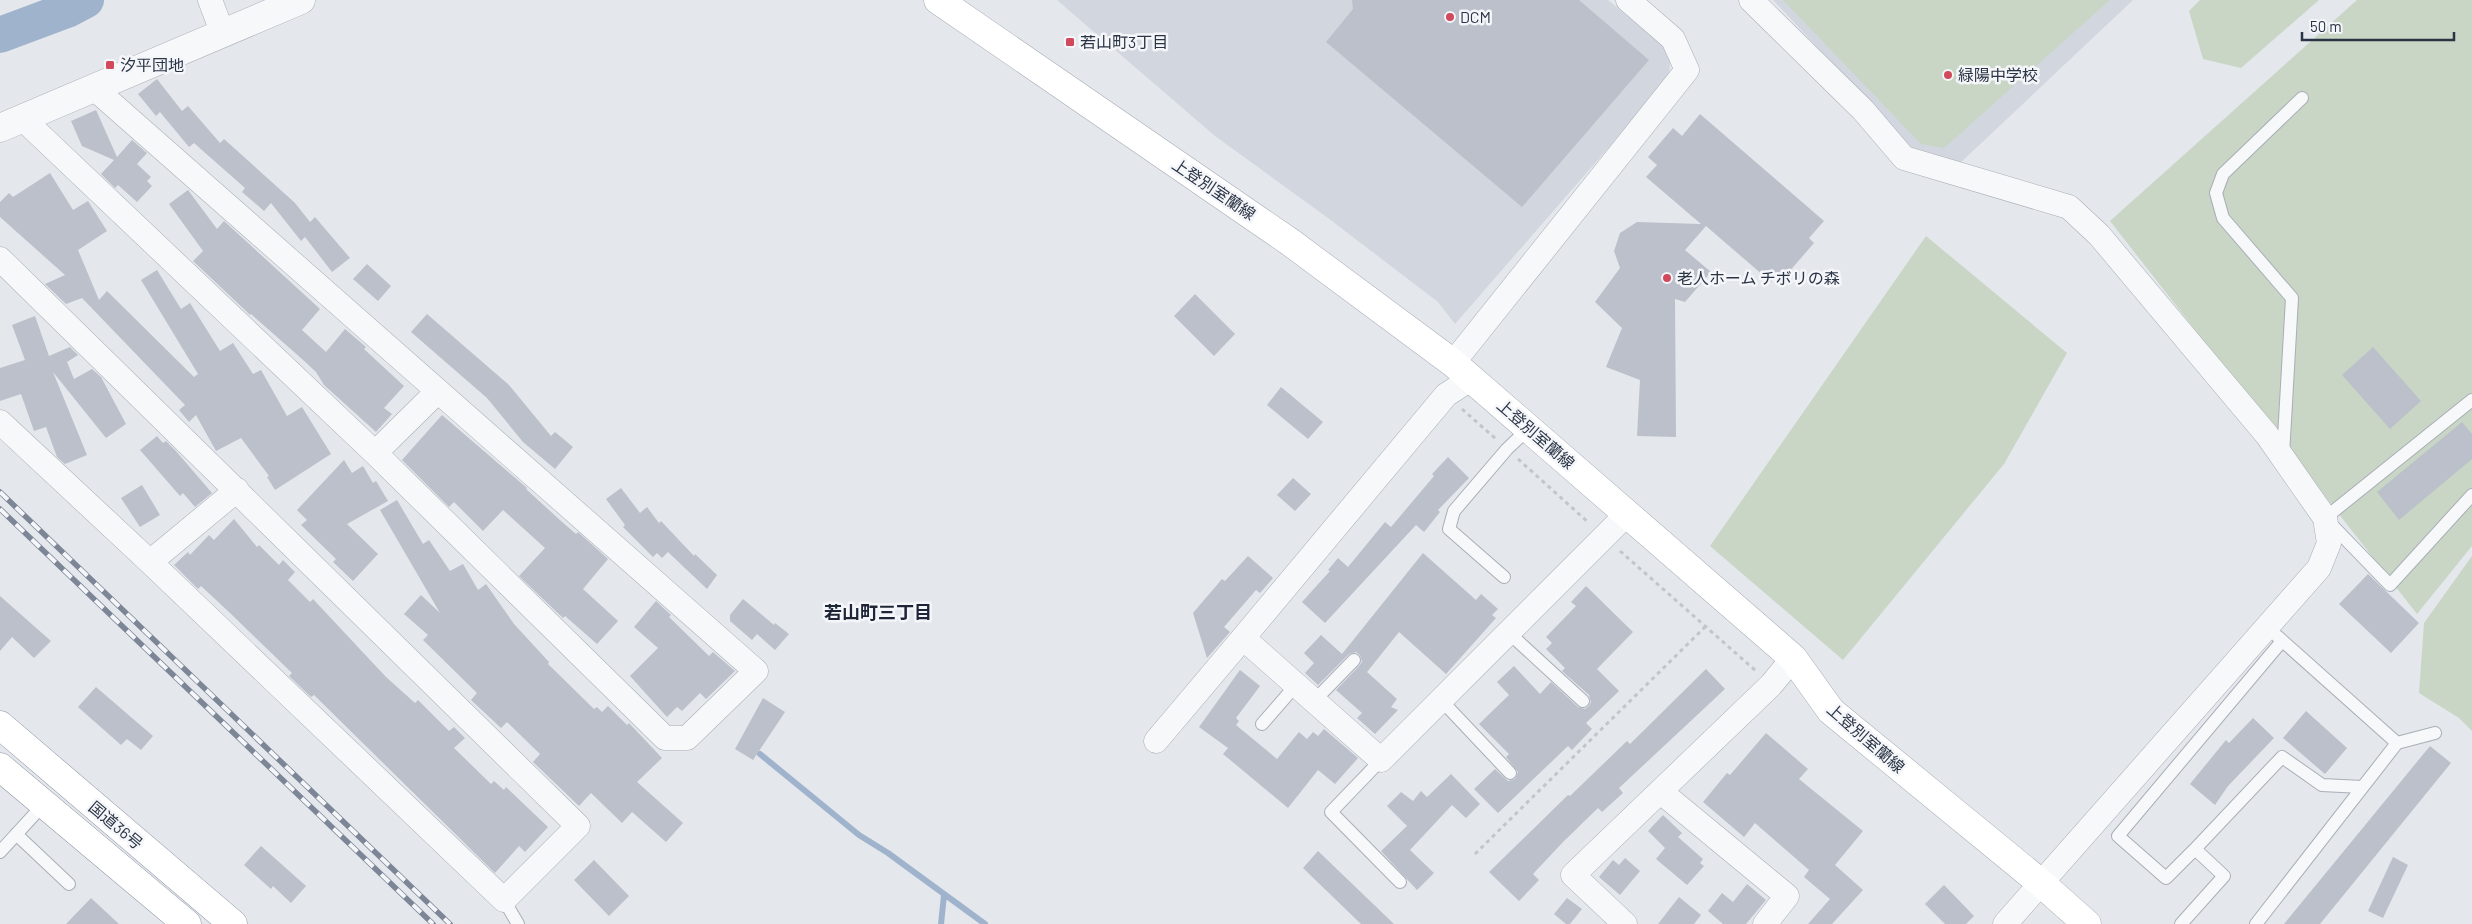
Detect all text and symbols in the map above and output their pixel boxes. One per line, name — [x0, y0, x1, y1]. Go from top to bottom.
place label: DCM — [1460, 7, 1491, 26]
scale bar — [2302, 10, 2454, 42]
marker: DCM — [1444, 11, 1456, 23]
text: 50 m — [2310, 17, 2342, 35]
place label: 若山町3丁目 — [1080, 32, 1168, 51]
marker: 若山町3丁目 — [1064, 36, 1076, 48]
place label: 汐平団地 — [120, 55, 184, 74]
marker: 汐平団地 — [104, 59, 116, 71]
place label: 緑陽中学校 — [1958, 65, 2038, 84]
marker: 緑陽中学校 — [1942, 69, 1954, 81]
street label: 上登別室蘭線 — [1169, 154, 1259, 223]
place label: 老人ホーム チボリの森 — [1677, 268, 1840, 287]
marker: 老人ホーム チボリの森 — [1661, 272, 1673, 284]
street label: 上登別室蘭線 — [1494, 395, 1579, 472]
district label: 若山町三丁目 — [824, 601, 932, 623]
street label: 上登別室蘭線 — [1824, 699, 1909, 776]
street label: 国道36号 — [86, 797, 147, 853]

